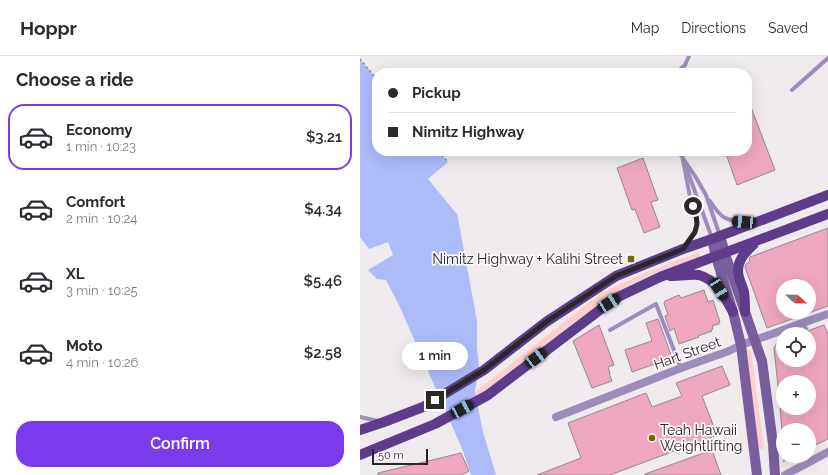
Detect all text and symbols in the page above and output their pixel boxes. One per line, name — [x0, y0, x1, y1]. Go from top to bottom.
text: Hoppr — [20, 17, 77, 39]
text: Map — [631, 20, 659, 36]
text: Directions — [681, 20, 746, 36]
text: Saved — [768, 20, 808, 36]
text: Choose a ride — [16, 69, 134, 90]
text: Pickup — [412, 84, 461, 102]
icon: car — [18, 119, 54, 155]
text: Economy — [66, 121, 133, 139]
text: Nimitz Highway — [412, 123, 524, 141]
text: $3.21 — [306, 128, 342, 146]
text: 1 min · 10:23 — [66, 139, 136, 154]
icon: car — [18, 191, 54, 227]
text: Comfort — [66, 193, 125, 211]
route start — [684, 197, 702, 215]
text: $4.34 — [304, 200, 342, 218]
text: 2 min · 10:24 — [66, 211, 137, 226]
car — [732, 215, 756, 229]
place label: Nimitz Highway + Kalihi Street — [432, 251, 623, 267]
marker: Nimitz Highway + Kalihi Street — [626, 254, 636, 264]
icon: car — [18, 263, 54, 299]
text: XL — [66, 265, 84, 283]
text: $5.46 — [304, 272, 342, 290]
car — [708, 276, 730, 302]
north arrow — [776, 279, 816, 319]
map controls — [776, 279, 816, 463]
text: 3 min · 10:25 — [66, 283, 138, 298]
car — [596, 292, 622, 314]
button: locate — [776, 327, 816, 367]
street label: Hart Street — [651, 333, 723, 372]
icon: car — [18, 335, 54, 371]
text: Moto — [66, 337, 103, 355]
callout: 1 min — [402, 342, 468, 370]
text: $2.58 — [304, 344, 342, 362]
car — [523, 346, 549, 370]
text: 1 min — [419, 348, 451, 363]
text: 4 min · 10:26 — [66, 355, 138, 370]
button: + — [776, 375, 816, 415]
route end — [426, 391, 444, 409]
car — [449, 398, 475, 420]
button: Confirm — [16, 421, 344, 467]
place label: Teah Hawaii Weightlifting — [660, 422, 742, 454]
button: − — [776, 423, 816, 463]
marker: Teah Hawaii Weightlifting — [647, 433, 657, 443]
scale bar — [372, 447, 428, 466]
text: 50 m — [378, 449, 404, 462]

